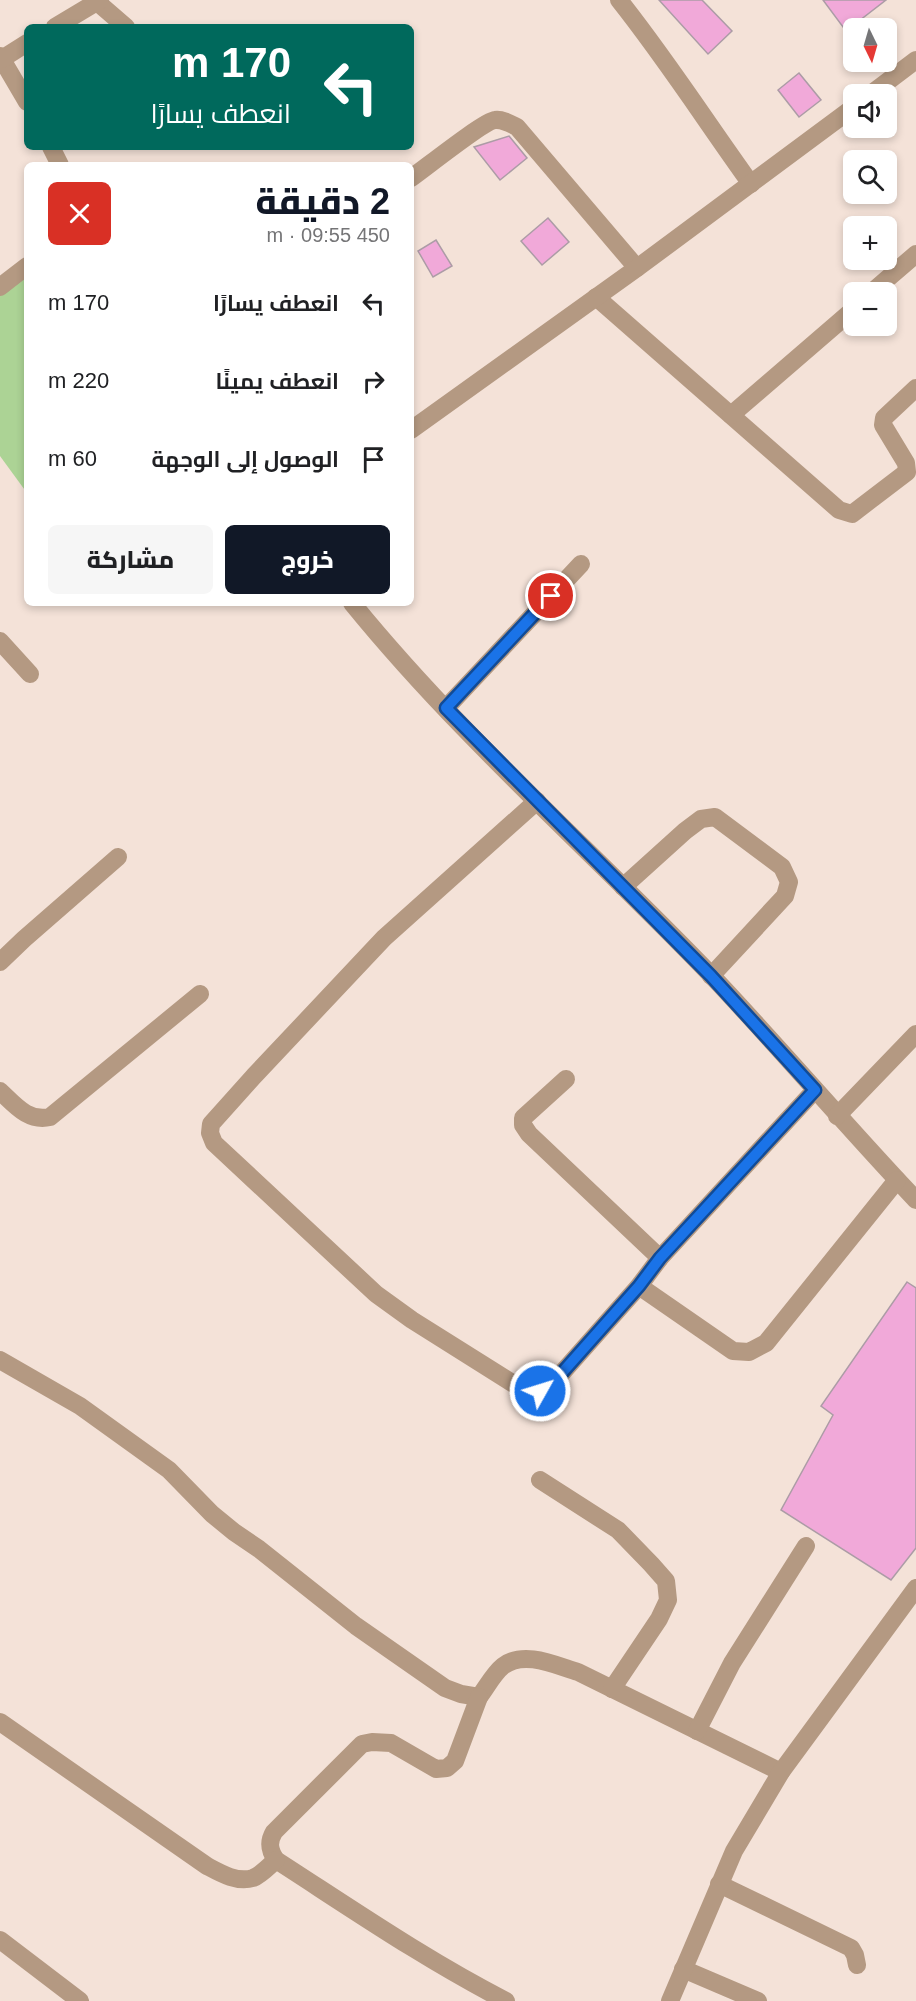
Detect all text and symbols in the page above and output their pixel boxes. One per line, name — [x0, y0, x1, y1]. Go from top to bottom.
north arrow — [843, 18, 897, 72]
map controls — [843, 18, 897, 336]
text: 170 m — [172, 39, 291, 86]
icon: left — [312, 48, 390, 126]
button: sound — [843, 84, 897, 138]
text: انعطف يسارًا — [150, 99, 291, 129]
button: search — [843, 150, 897, 204]
text: 2 دقيقة — [255, 181, 390, 222]
button: close — [48, 182, 111, 245]
button: + — [843, 216, 897, 270]
text: 450 m · 09:55 — [267, 224, 390, 246]
button: − — [843, 282, 897, 336]
icon: left — [357, 287, 390, 320]
text: 170 m — [48, 290, 109, 315]
text: انعطف يسارًا — [213, 291, 339, 316]
icon: right — [357, 365, 390, 398]
text: 220 m — [48, 368, 109, 393]
text: انعطف يمينًا — [216, 369, 339, 394]
icon: arrive — [357, 443, 390, 476]
text: 60 m — [48, 446, 97, 471]
text: الوصول إلى الوجهة — [152, 447, 339, 472]
button: مشاركة — [48, 525, 213, 594]
button: خروج — [225, 525, 390, 594]
pin — [525, 570, 576, 621]
icon: arrive — [534, 579, 567, 612]
position arrow — [508, 1359, 572, 1423]

